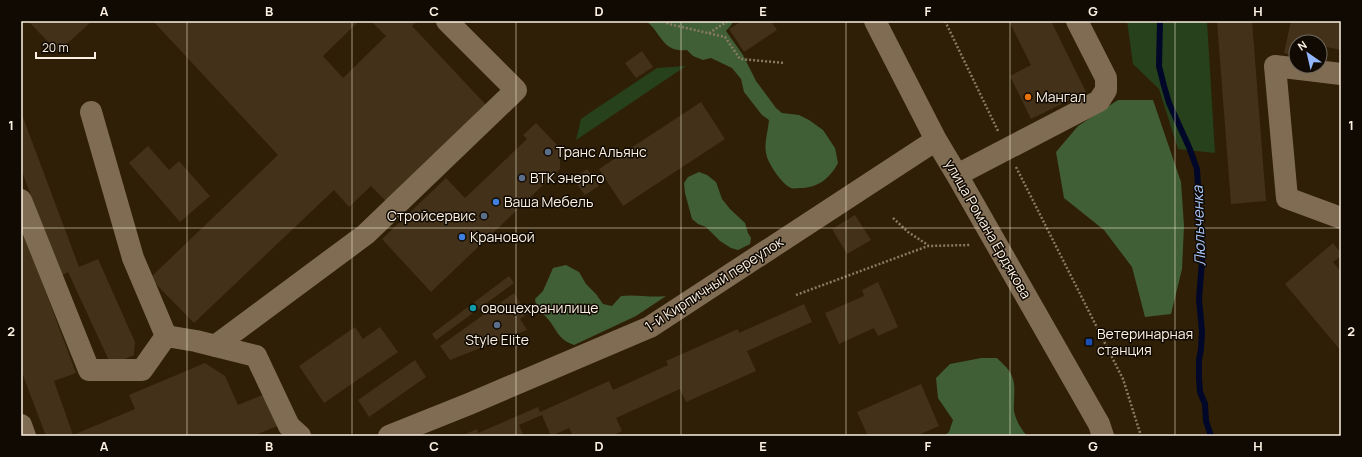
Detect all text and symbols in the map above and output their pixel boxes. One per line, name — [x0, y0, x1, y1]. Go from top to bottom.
text: A — [100, 2, 109, 20]
text: B — [265, 2, 273, 20]
text: C — [429, 2, 439, 20]
text: D — [594, 2, 604, 20]
text: E — [759, 2, 767, 20]
text: F — [925, 2, 932, 20]
text: G — [1088, 2, 1098, 20]
text: H — [1253, 2, 1263, 20]
scale bar — [36, 34, 95, 60]
north arrow — [1288, 34, 1328, 74]
text: N — [1295, 37, 1310, 54]
text: 20 m — [42, 39, 69, 56]
place label: Мангал — [1036, 87, 1086, 106]
marker: Мангал — [1023, 92, 1033, 102]
text: 1 — [8, 116, 14, 134]
text: 1 — [1348, 116, 1354, 134]
place label: Транс Альянс — [556, 142, 647, 161]
marker: Транс Альянс — [543, 147, 553, 157]
street label: улица Романа Ердякова — [941, 156, 1036, 302]
place label: ВТК энерго — [530, 168, 605, 187]
marker: ВТК энерго — [517, 173, 527, 183]
water label: Люльченка — [1187, 185, 1210, 267]
place label: Ваша Мебель — [504, 192, 593, 211]
marker: Ваша Мебель — [491, 197, 501, 207]
place label: Стройсервис — [387, 206, 476, 225]
marker: Стройсервис — [479, 211, 489, 221]
place label: Крановой — [470, 227, 535, 246]
street label: 1-й Кирпичный переулок — [641, 231, 788, 336]
marker: Крановой — [457, 232, 467, 242]
place label: овощехранилище — [481, 298, 598, 317]
marker: овощехранилище — [468, 303, 478, 313]
marker: Style Elite — [492, 320, 502, 330]
text: 2 — [7, 322, 15, 340]
text: 2 — [1347, 322, 1355, 340]
place label: Ветеринарная станция — [1097, 324, 1193, 359]
place label: Style Elite — [465, 330, 529, 349]
marker: Ветеринарная станция — [1084, 337, 1094, 347]
text: A — [100, 437, 109, 455]
text: B — [265, 437, 273, 455]
text: C — [429, 437, 439, 455]
text: D — [594, 437, 604, 455]
text: E — [759, 437, 767, 455]
text: F — [925, 437, 932, 455]
text: G — [1088, 437, 1098, 455]
text: H — [1253, 437, 1263, 455]

